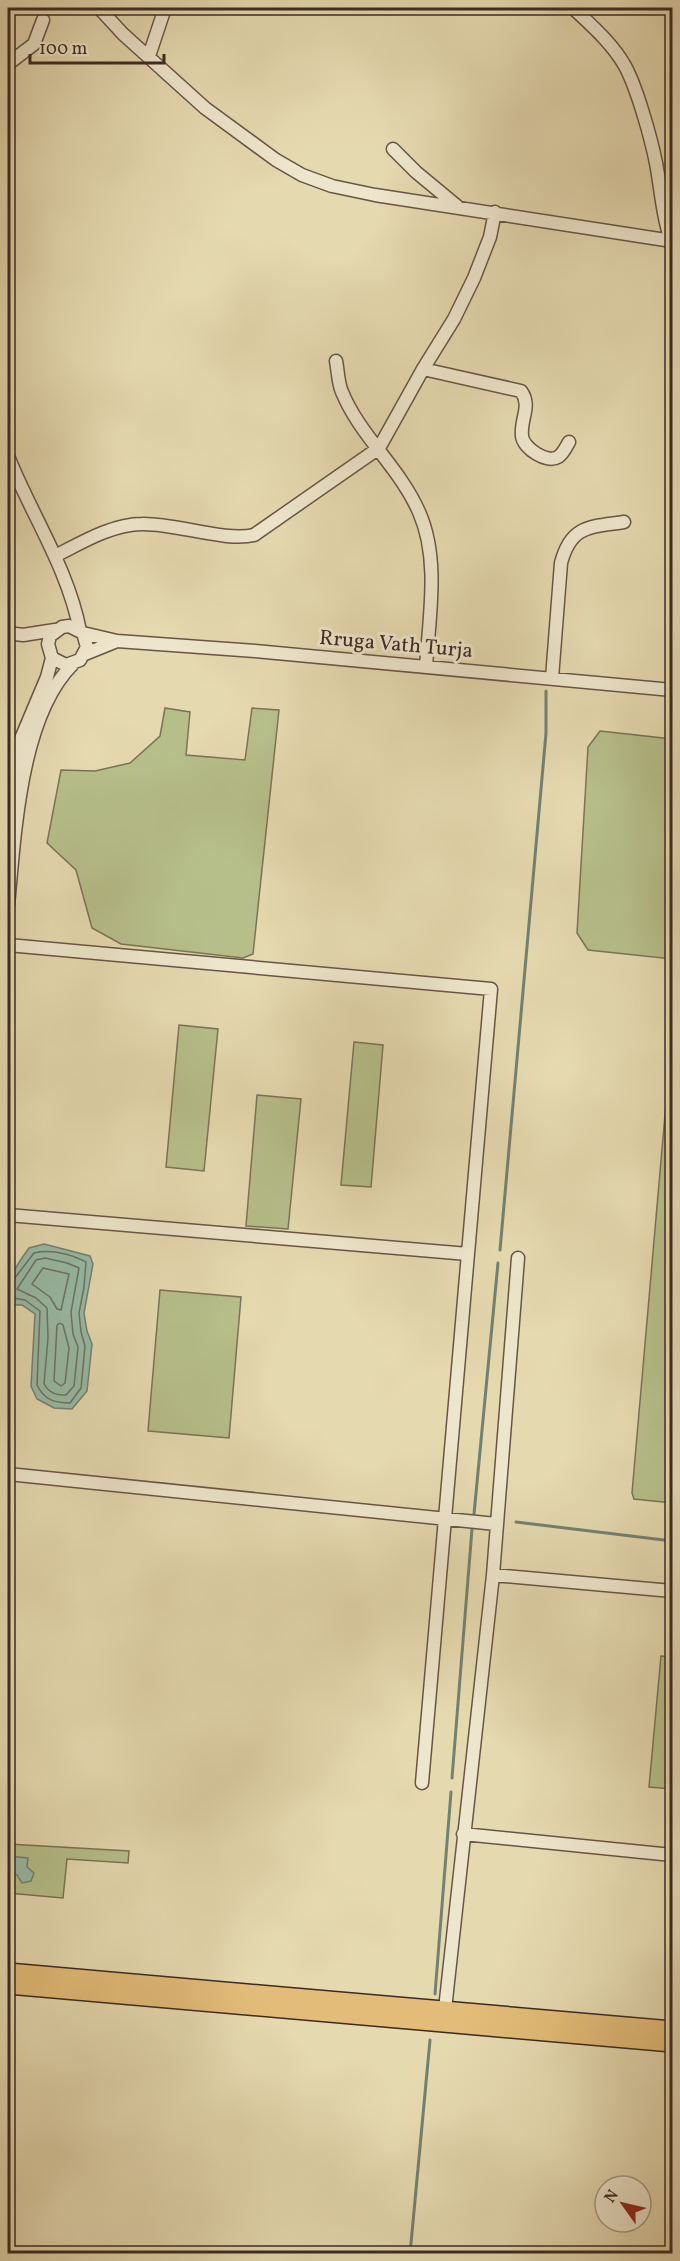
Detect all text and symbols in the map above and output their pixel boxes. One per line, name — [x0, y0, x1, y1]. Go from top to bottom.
scale bar — [30, 27, 164, 65]
text: 100 m — [39, 37, 88, 62]
street label: Rruga Vath Turja — [318, 624, 474, 666]
north arrow — [593, 2174, 653, 2234]
text: N — [600, 2185, 625, 2208]

